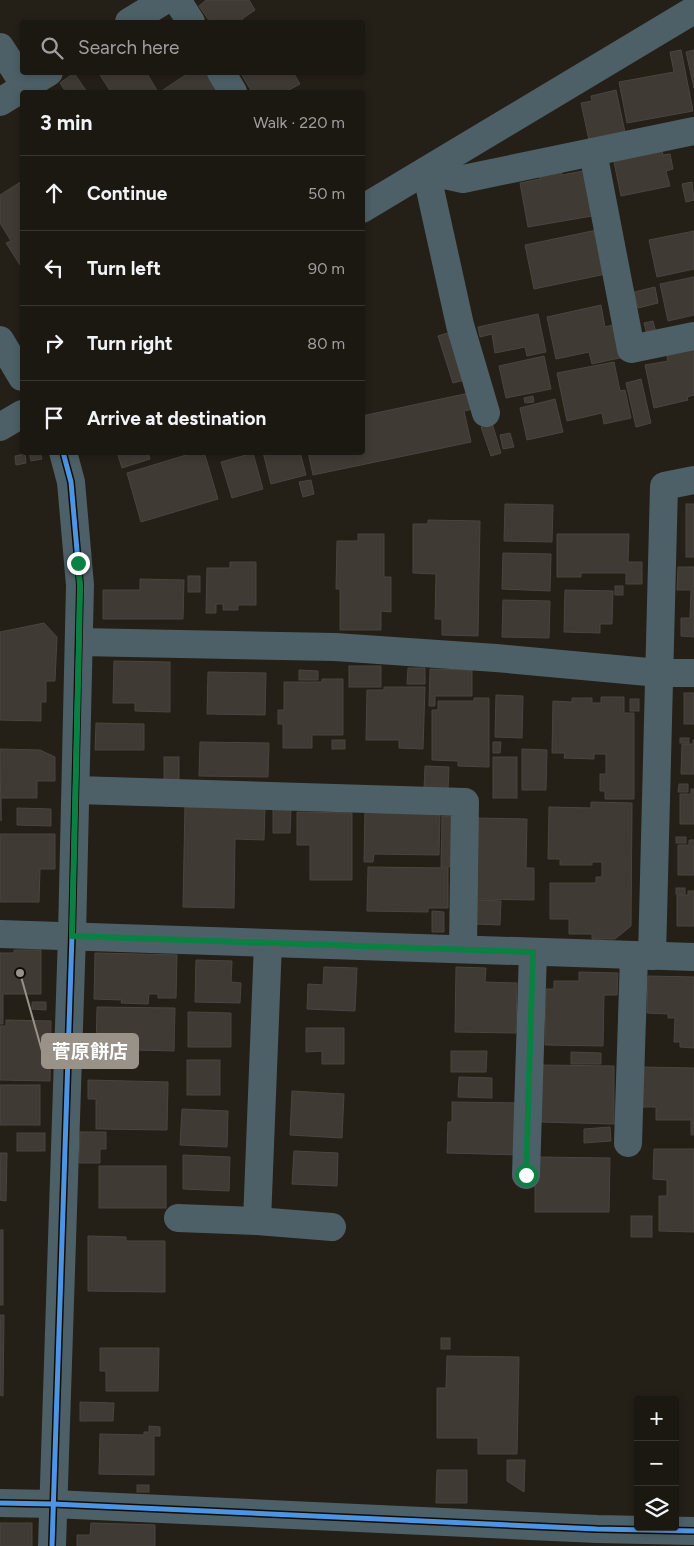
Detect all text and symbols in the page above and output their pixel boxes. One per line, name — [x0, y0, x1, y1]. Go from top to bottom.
search box — [20, 20, 365, 75]
icon: search — [38, 34, 66, 62]
text: Search here — [78, 36, 180, 59]
text: 3 min — [40, 110, 92, 135]
text: Walk · 220 m — [253, 113, 345, 132]
icon: ahead — [40, 179, 68, 207]
text: Continue — [87, 182, 167, 205]
text: 50 m — [308, 184, 345, 203]
icon: left — [40, 254, 68, 282]
text: Turn left — [87, 257, 161, 280]
text: 90 m — [308, 259, 345, 278]
icon: right — [40, 329, 68, 357]
text: Turn right — [87, 332, 173, 355]
text: 80 m — [307, 334, 345, 353]
icon: arrive — [40, 404, 68, 432]
text: Arrive at destination — [87, 407, 266, 430]
route end — [67, 552, 90, 575]
callout: 菅原餅店 — [42, 1034, 138, 1068]
text: 菅原餅店 — [52, 1040, 128, 1063]
route start — [515, 1164, 538, 1187]
map controls — [634, 1396, 679, 1531]
button: + — [634, 1396, 679, 1441]
button: − — [634, 1441, 679, 1486]
button: layers — [634, 1486, 679, 1531]

